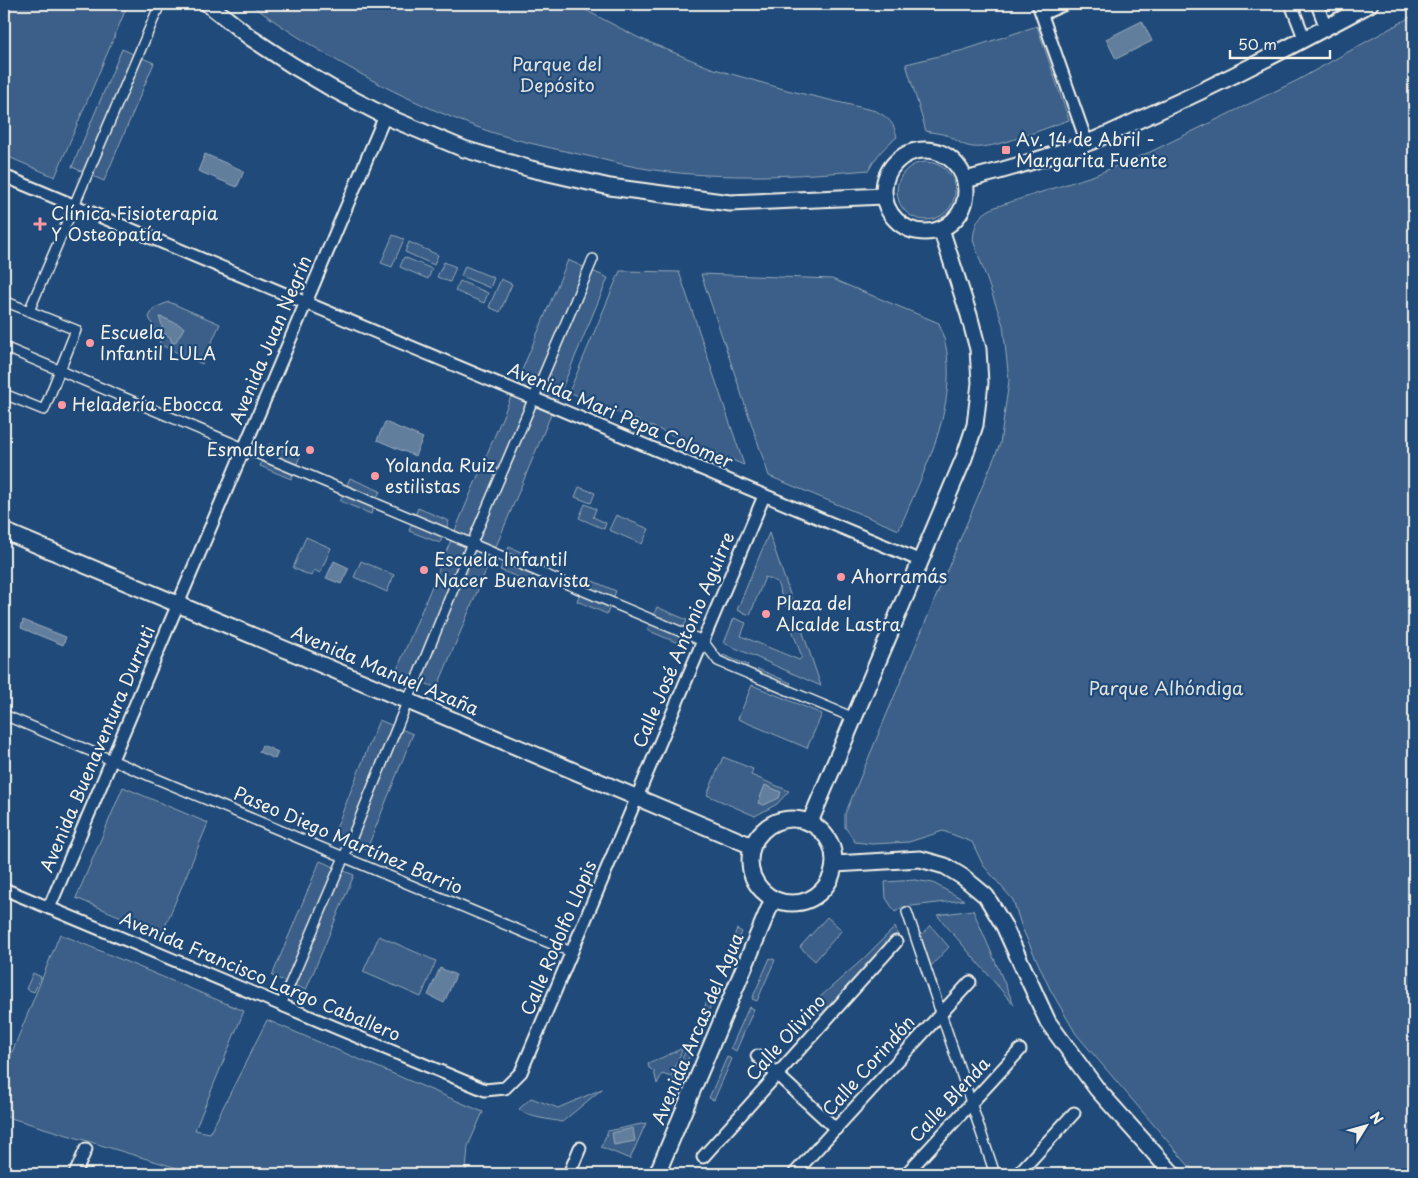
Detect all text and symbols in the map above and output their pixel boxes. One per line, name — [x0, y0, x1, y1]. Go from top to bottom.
scale bar — [1230, 28, 1330, 60]
text: 50 m — [1238, 32, 1277, 55]
park label: Parque del Depósito — [512, 50, 602, 98]
place label: Av. 14 de Abril - Margarita Fuente — [1016, 125, 1168, 173]
marker: Av. 14 de Abril - Margarita Fuente — [1000, 144, 1012, 156]
place label: Clínica Fisioterapia Y Osteopatía — [51, 199, 219, 247]
marker: Clínica Fisioterapia Y Osteopatía — [33, 217, 47, 231]
street label: Avenida Juan Negrín — [222, 251, 317, 428]
place label: Escuela Infantil LULA — [100, 318, 216, 366]
marker: Escuela Infantil LULA — [84, 337, 96, 349]
street label: Avenida Mari Pepa Colomer — [504, 355, 738, 475]
place label: Heladería Ebocca — [72, 390, 223, 417]
marker: Heladería Ebocca — [56, 399, 68, 411]
place label: Esmaltería — [206, 435, 301, 462]
marker: Esmaltería — [304, 444, 316, 456]
place label: Yolanda Ruiz estilistas — [385, 451, 496, 499]
marker: Yolanda Ruiz estilistas — [369, 470, 381, 482]
street label: Calle José Antonio Aguirre — [625, 527, 740, 752]
place label: Escuela Infantil Nacer Buenavista — [434, 545, 590, 593]
place label: Ahorramás — [851, 562, 947, 589]
marker: Escuela Infantil Nacer Buenavista — [418, 564, 430, 576]
marker: Ahorramás — [835, 571, 847, 583]
place label: Plaza del Alcalde Lastra — [776, 589, 900, 637]
marker: Plaza del Alcalde Lastra — [760, 608, 772, 620]
street label: Avenida Manuel Azaña — [288, 618, 484, 722]
street label: Avenida Buenaventura Durruti — [32, 621, 161, 876]
park label: Parque Alhóndiga — [1089, 674, 1244, 701]
street label: Paseo Diego Martínez Barrio — [230, 779, 467, 900]
street label: Calle Rodolfo Llopis — [513, 856, 602, 1019]
street label: Avenida Francisco Largo Caballero — [116, 904, 405, 1047]
street label: Avenida Arcas del Agua — [644, 928, 749, 1128]
street label: Calle Olivino — [739, 988, 831, 1086]
street label: Calle Corindón — [815, 1009, 921, 1121]
street label: Calle Blenda — [902, 1050, 996, 1148]
north arrow — [1340, 1100, 1390, 1150]
text: N — [1365, 1107, 1389, 1129]

